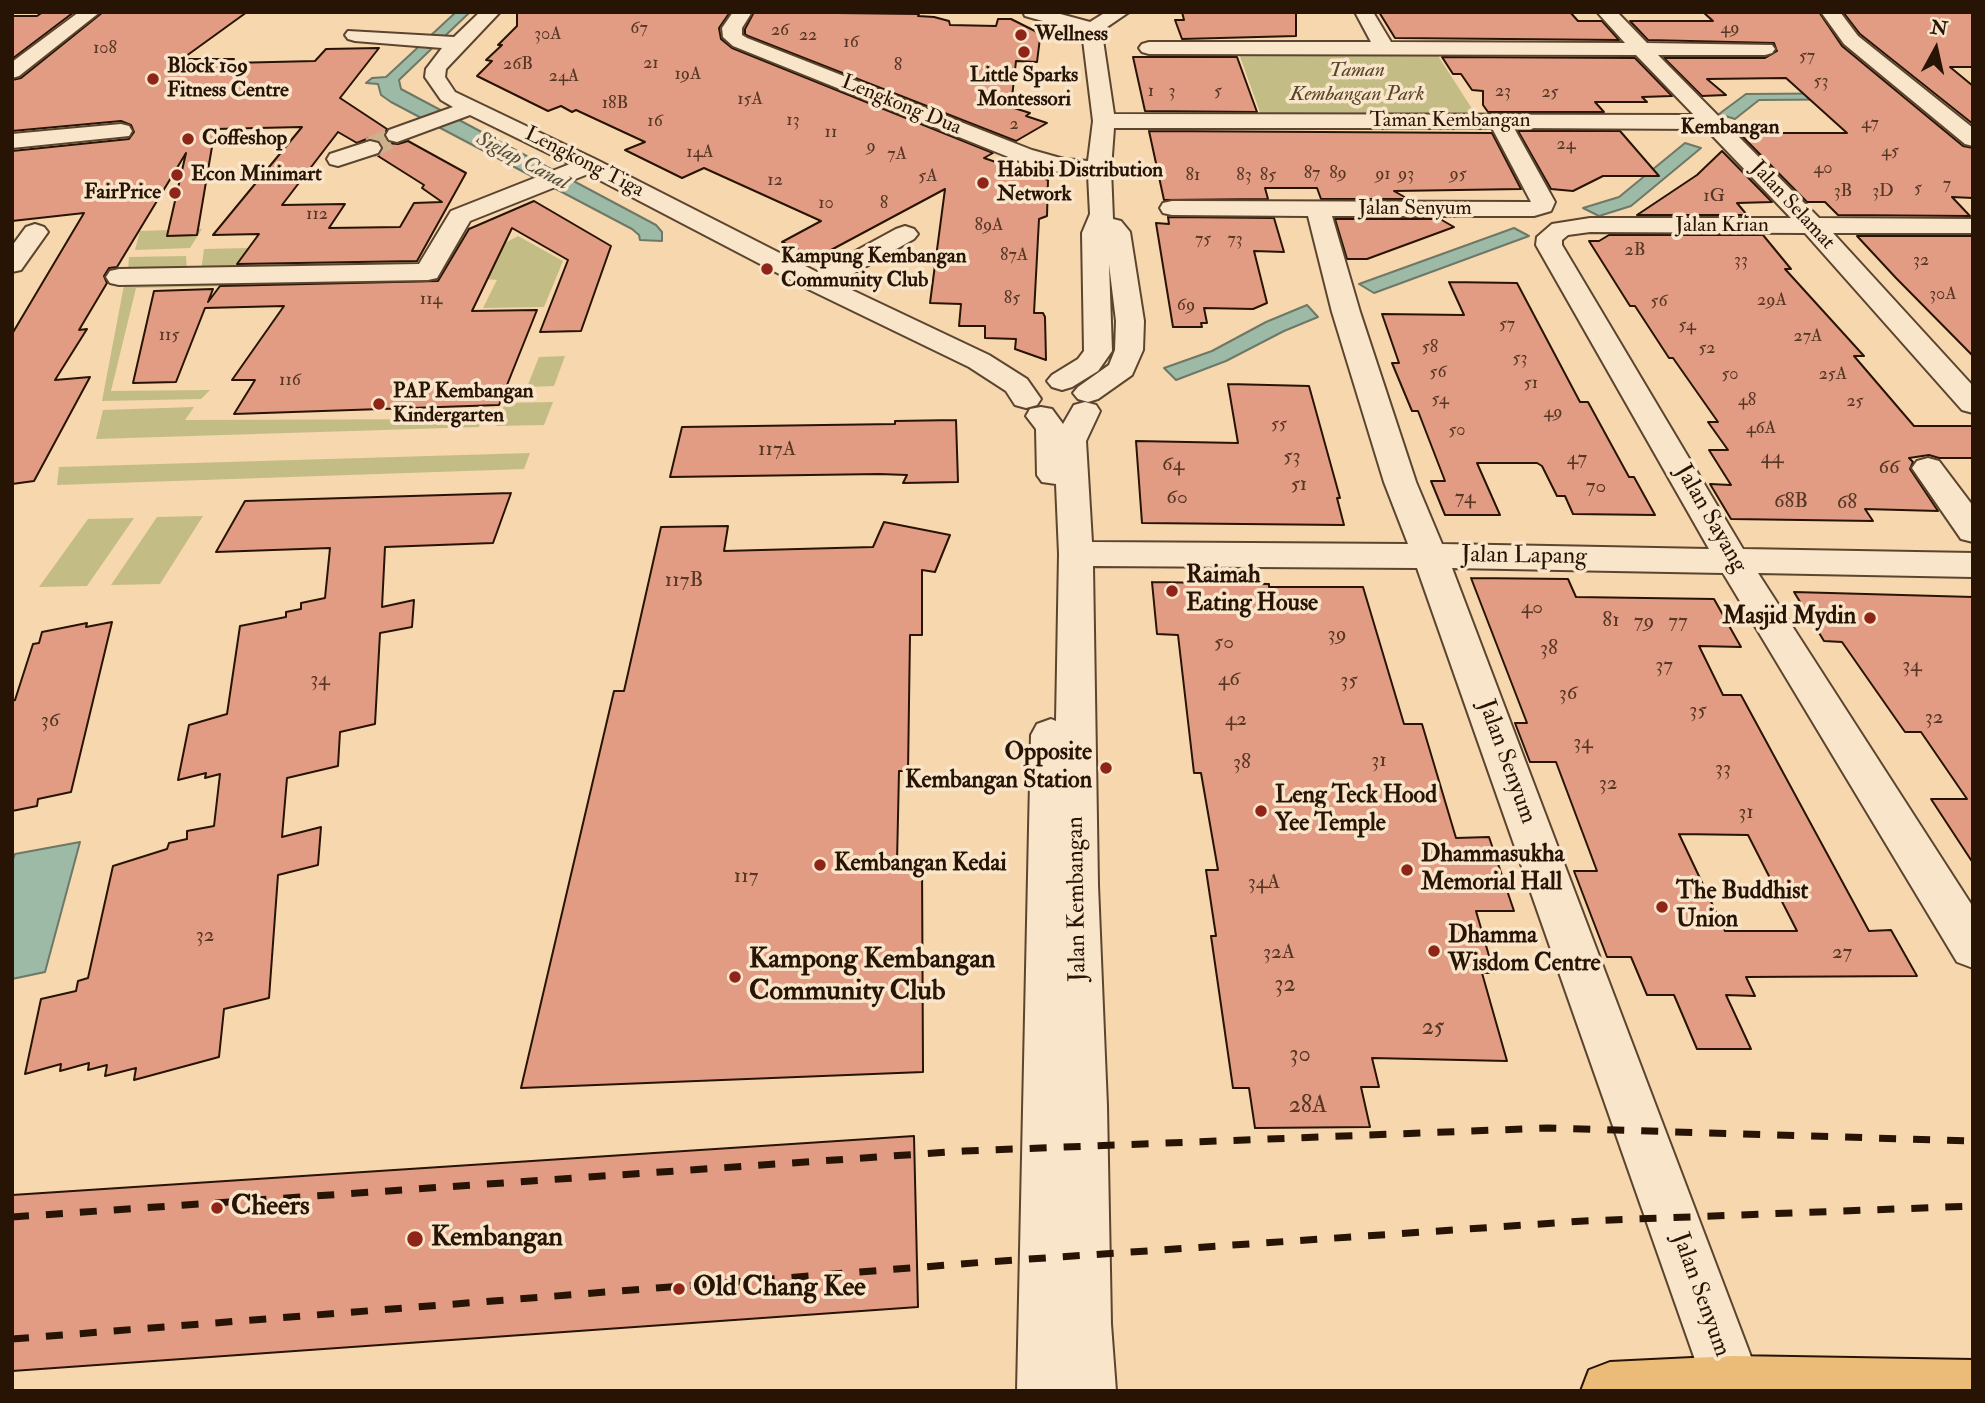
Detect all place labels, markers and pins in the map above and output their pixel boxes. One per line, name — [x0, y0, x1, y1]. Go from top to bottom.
place label: Wellness — [1035, 22, 1108, 48]
marker: Wellness — [1013, 27, 1029, 43]
marker: Little Sparks Montessori — [1016, 44, 1032, 60]
place label: Block 109 Fitness Centre — [167, 54, 289, 104]
place label: Little Sparks Montessori — [970, 63, 1078, 113]
marker: Block 109 Fitness Centre — [145, 71, 161, 87]
place label: Coffeshop — [202, 126, 287, 152]
marker: Coffeshop — [180, 131, 196, 147]
place label: Habibi Distribution Network — [997, 158, 1163, 208]
place label: Econ Minimart — [191, 162, 322, 188]
marker: Econ Minimart — [169, 167, 185, 183]
marker: Habibi Distribution Network — [975, 175, 991, 191]
place label: FairPrice — [84, 180, 161, 206]
marker: FairPrice — [167, 185, 183, 201]
place label: Kampung Kembangan Community Club — [781, 244, 966, 294]
marker: Kampung Kembangan Community Club — [759, 261, 775, 277]
place label: PAP Kembangan Kindergarten — [393, 379, 534, 429]
marker: PAP Kembangan Kindergarten — [371, 396, 387, 412]
place label: Raimah Eating House — [1186, 563, 1318, 619]
marker: Raimah Eating House — [1164, 583, 1180, 599]
place label: Masjid Mydin — [1723, 604, 1856, 632]
marker: Masjid Mydin — [1862, 610, 1878, 626]
place label: Opposite Kembangan Station — [905, 740, 1092, 796]
marker: Opposite Kembangan Station — [1098, 760, 1114, 776]
place label: Leng Teck Hood Yee Temple — [1275, 783, 1437, 839]
marker: Leng Teck Hood Yee Temple — [1253, 803, 1269, 819]
place label: Dhammasukha Memorial Hall — [1421, 842, 1564, 898]
place label: Kembangan Kedai — [834, 851, 1007, 879]
marker: Kembangan Kedai — [812, 857, 828, 873]
marker: Dhammasukha Memorial Hall — [1399, 862, 1415, 878]
place label: The Buddhist Union — [1676, 879, 1808, 935]
marker: The Buddhist Union — [1654, 899, 1670, 915]
place label: Dhamma Wisdom Centre — [1448, 923, 1601, 979]
marker: Dhamma Wisdom Centre — [1426, 943, 1442, 959]
place label: Kampong Kembangan Community Club — [749, 944, 995, 1010]
marker: Kampong Kembangan Community Club — [727, 969, 743, 985]
place label: Cheers — [231, 1191, 310, 1225]
marker: Cheers — [209, 1200, 225, 1216]
place label: Kembangan — [431, 1222, 563, 1256]
marker: Kembangan — [405, 1229, 425, 1249]
place label: Old Chang Kee — [693, 1272, 866, 1306]
marker: Old Chang Kee — [671, 1281, 687, 1297]

